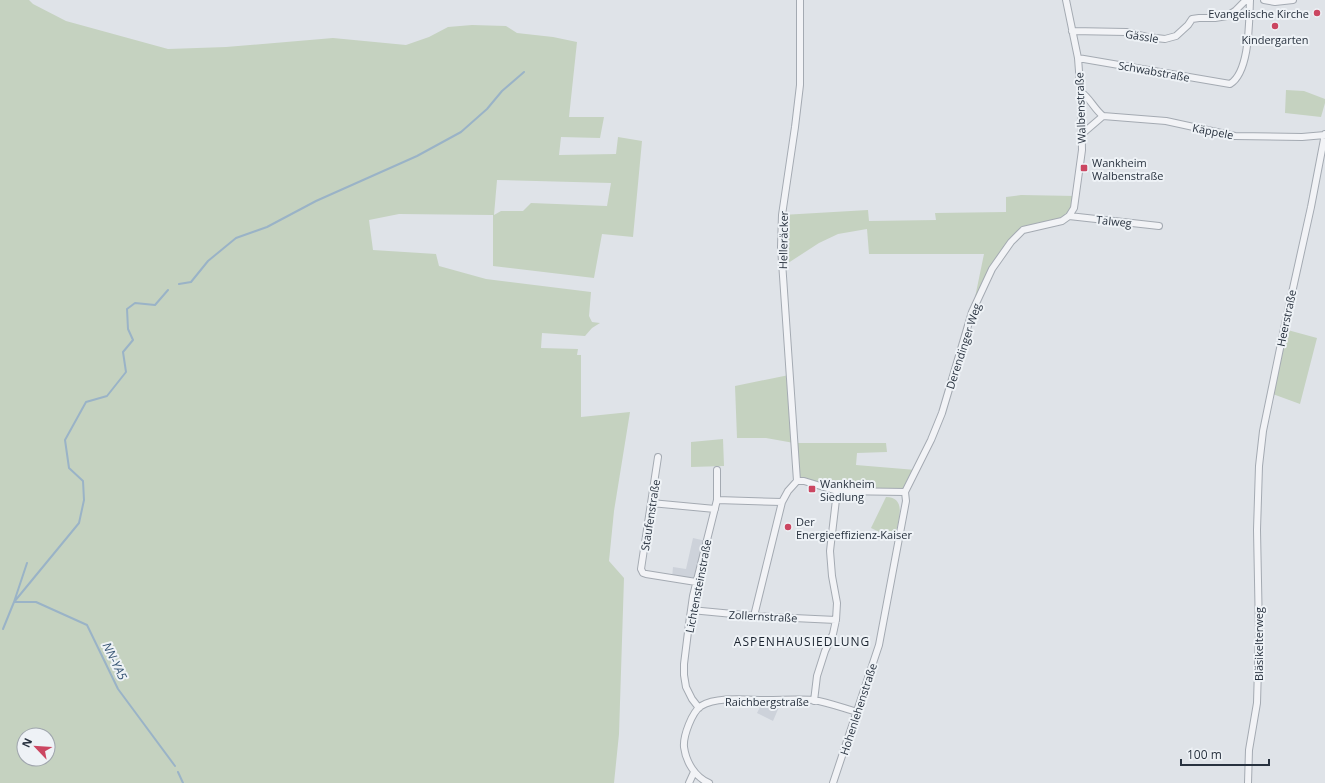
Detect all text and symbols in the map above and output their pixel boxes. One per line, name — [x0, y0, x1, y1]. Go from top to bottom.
place label: Evangelische Kirche — [1208, 6, 1309, 21]
marker: Evangelische Kirche — [1312, 8, 1322, 18]
marker: Kindergarten — [1270, 21, 1280, 31]
street label: Gässle — [1124, 26, 1160, 46]
place label: Kindergarten — [1241, 32, 1309, 47]
street label: Schwabstraße — [1117, 57, 1191, 85]
street label: Walbenstraße — [1071, 72, 1089, 144]
street label: Käppele — [1191, 120, 1235, 142]
place label: Wankheim Walbenstraße — [1092, 155, 1164, 183]
marker: Wankheim Walbenstraße — [1079, 163, 1089, 173]
street label: Helleräcker — [775, 210, 791, 269]
street label: Talweg — [1096, 212, 1133, 230]
street label: Heerstraße — [1273, 288, 1299, 348]
street label: Derendinger Weg — [942, 301, 984, 391]
place label: Wankheim Siedlung — [820, 476, 875, 504]
street label: Staufenstraße — [637, 478, 663, 552]
marker: Wankheim Siedlung — [807, 484, 817, 494]
place label: Der Energieeffizienz-Kaiser — [796, 514, 912, 542]
marker: Der Energieeffizienz-Kaiser — [783, 522, 793, 532]
street label: Lichtensteinstraße — [682, 538, 714, 634]
street label: Zollernstraße — [728, 607, 798, 625]
street label: Bläsikelterweg — [1251, 607, 1266, 681]
district label: ASPENHAUSIEDLUNG — [734, 633, 870, 650]
water label: NN-YA5 — [99, 639, 132, 683]
street label: Hohenlehenstraße — [836, 661, 880, 757]
street label: Raichbergstraße — [725, 694, 809, 709]
north arrow — [16, 727, 56, 767]
text: N — [18, 735, 35, 750]
scale bar — [1181, 741, 1269, 767]
text: 100 m — [1187, 746, 1222, 763]

